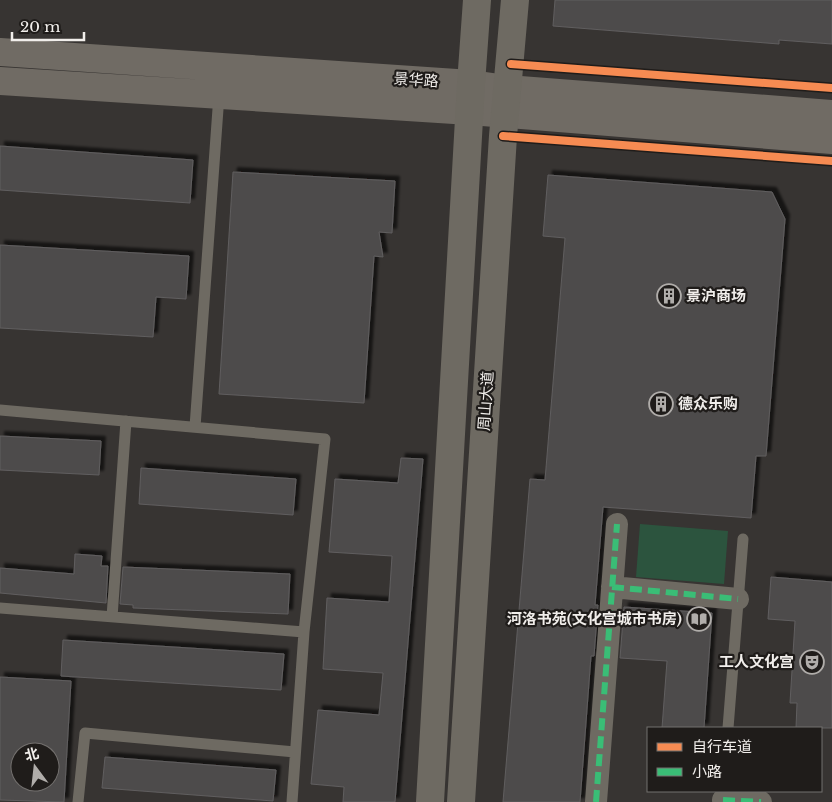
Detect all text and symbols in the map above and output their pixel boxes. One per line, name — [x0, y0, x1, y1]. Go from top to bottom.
scale bar — [12, 10, 85, 42]
text: 20 m — [20, 17, 60, 36]
street label: 景华路 — [393, 68, 439, 91]
building icon: 景沪商场 — [656, 283, 682, 309]
place label: 景沪商场 — [686, 286, 746, 305]
street label: 周山大道 — [474, 370, 497, 432]
building icon: 德众乐购 — [648, 391, 674, 417]
place label: 德众乐购 — [678, 394, 738, 413]
library icon: 河洛书苑(文化宫城市书房) — [686, 606, 712, 632]
place label: 河洛书苑(文化宫城市书房) — [507, 609, 682, 628]
theatre icon: 工人文化宫 — [799, 649, 825, 675]
place label: 工人文化宫 — [719, 652, 794, 671]
legend — [647, 727, 822, 792]
text: 自行车道 — [692, 737, 752, 756]
north arrow — [10, 742, 60, 792]
text: 北 — [23, 744, 41, 765]
text: 小路 — [692, 762, 722, 781]

